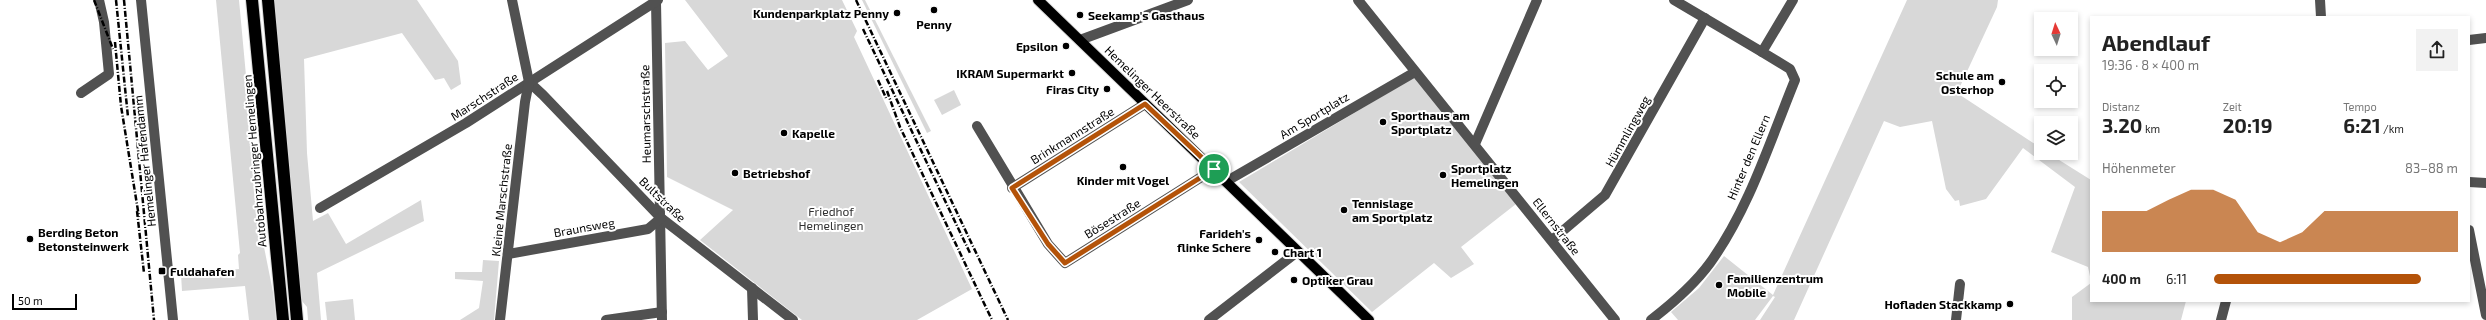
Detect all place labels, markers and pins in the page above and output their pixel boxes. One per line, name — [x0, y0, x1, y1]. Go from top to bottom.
marker: Penny — [929, 5, 939, 15]
place label: Kundenparkplatz Penny — [753, 6, 889, 21]
marker: Kundenparkplatz Penny — [892, 8, 902, 18]
place label: Seekamp's Gasthaus — [1088, 8, 1205, 22]
marker: Seekamp's Gasthaus — [1075, 10, 1085, 20]
place label: Penny — [916, 17, 952, 32]
place label: Epsilon — [1016, 39, 1058, 53]
marker: Epsilon — [1061, 41, 1071, 51]
place label: IKRAM Supermarkt — [956, 66, 1064, 80]
marker: IKRAM Supermarkt — [1067, 68, 1077, 78]
place label: Schule am Osterhop — [1936, 68, 1994, 96]
marker: Schule am Osterhop — [1997, 77, 2007, 87]
place label: Firas City — [1046, 82, 1099, 97]
marker: Firas City — [1102, 84, 1112, 94]
place label: Sporthaus am Sportplatz — [1391, 108, 1470, 136]
marker: Sporthaus am Sportplatz — [1378, 117, 1388, 127]
place label: Kapelle — [792, 126, 835, 140]
marker: Kapelle — [779, 128, 789, 138]
pin — [1197, 152, 1231, 186]
place label: Sportplatz Hemelingen — [1451, 161, 1519, 189]
marker: Kinder mit Vogel — [1118, 162, 1128, 172]
place label: Betriebshof — [743, 166, 811, 180]
marker: Betriebshof — [730, 168, 740, 178]
marker: Sportplatz Hemelingen — [1438, 170, 1448, 180]
place label: Kinder mit Vogel — [1077, 173, 1169, 187]
place label: Tennislage am Sportplatz — [1352, 196, 1433, 224]
marker: Tennislage am Sportplatz — [1339, 205, 1349, 215]
place label: Berding Beton Betonsteinwerk — [38, 225, 129, 253]
place label: Farideh's flinke Schere — [1177, 226, 1251, 254]
marker: Berding Beton Betonsteinwerk — [25, 234, 35, 244]
marker: Farideh's flinke Schere — [1254, 235, 1264, 245]
place label: Chart 1 — [1283, 245, 1322, 259]
marker: Chart 1 — [1270, 247, 1280, 257]
place label: Fuldahafen — [170, 264, 234, 278]
marker: Fuldahafen — [157, 266, 167, 276]
place label: Familienzentrum Mobile — [1727, 271, 1823, 299]
place label: Optiker Grau — [1302, 273, 1373, 287]
marker: Optiker Grau — [1289, 275, 1299, 285]
marker: Familienzentrum Mobile — [1714, 280, 1724, 290]
place label: Hofladen Stackkamp — [1885, 297, 2002, 311]
marker: Hofladen Stackkamp — [2005, 299, 2015, 309]

